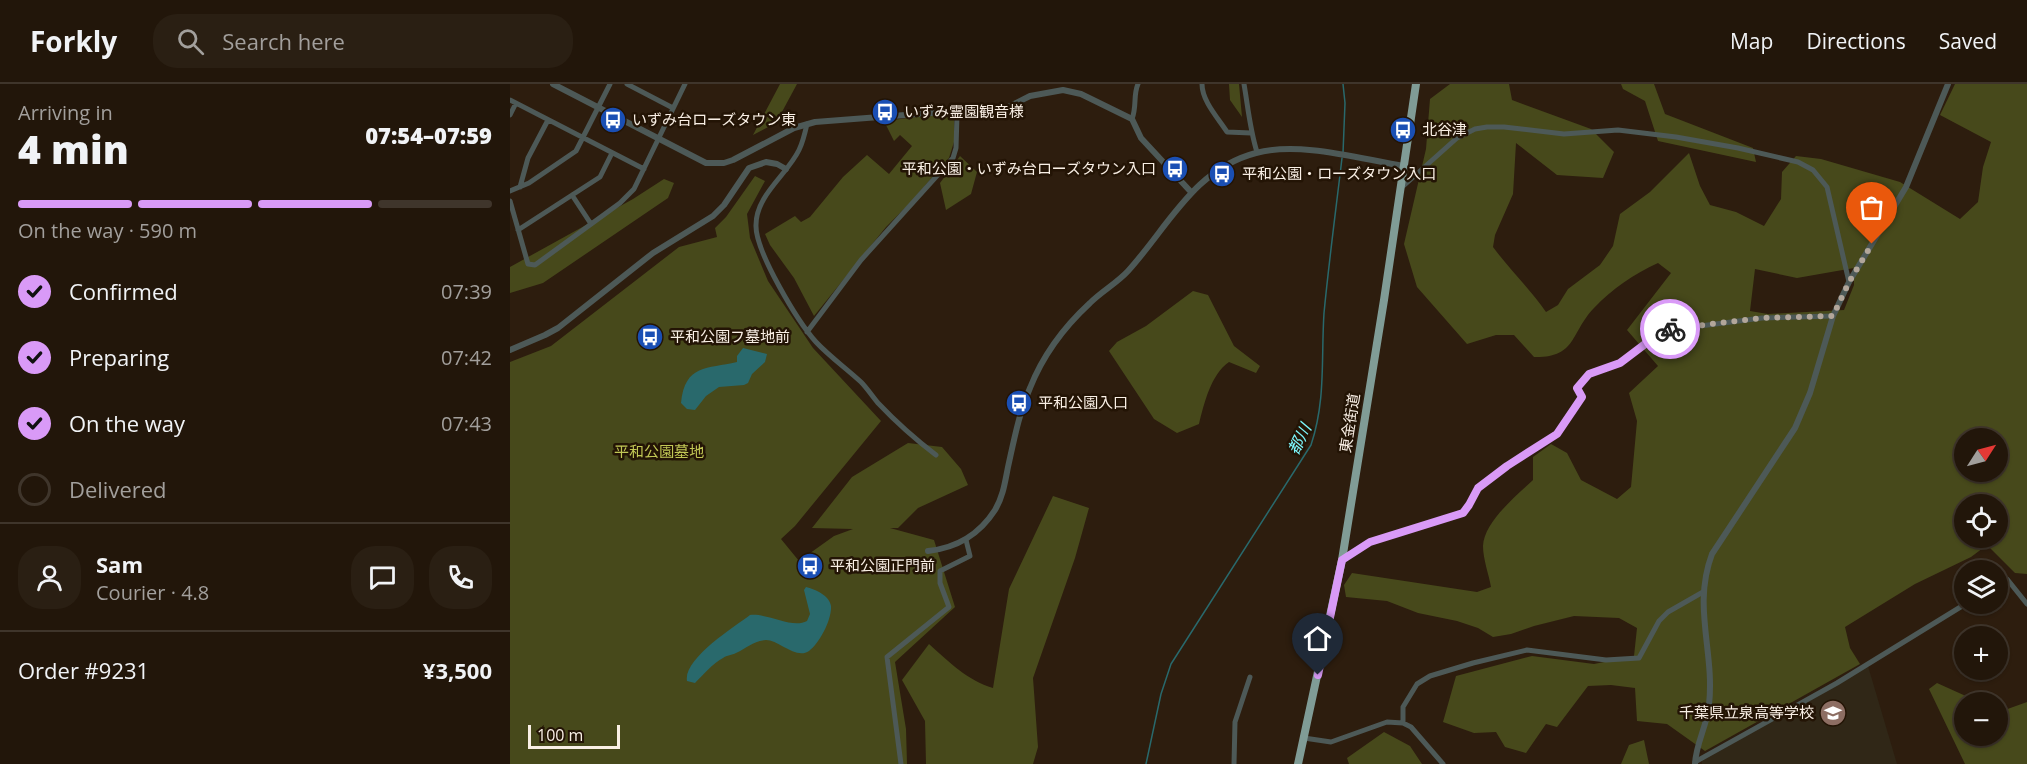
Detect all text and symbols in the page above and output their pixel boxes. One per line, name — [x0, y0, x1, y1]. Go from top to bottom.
search box — [153, 14, 573, 68]
text: Forkly — [30, 22, 117, 60]
icon: search — [174, 25, 207, 58]
text: Search here — [222, 26, 345, 56]
text: Map — [1730, 27, 1773, 55]
text: Directions — [1806, 27, 1906, 55]
text: Saved — [1939, 27, 1997, 55]
bus stop icon: いずみ霊園観音様 — [870, 97, 900, 127]
text: Arriving in — [18, 99, 113, 126]
place label: いずみ霊園観音様 — [904, 101, 1024, 121]
bus stop icon: いずみ台ローズタウン東 — [598, 105, 628, 135]
place label: いずみ台ローズタウン東 — [632, 109, 796, 129]
bus stop icon: 北谷津 — [1388, 115, 1418, 145]
place label: 北谷津 — [1422, 119, 1467, 139]
text: 07:54–07:59 — [365, 120, 492, 150]
text: 4 min — [18, 122, 129, 175]
bus stop icon: 平和公園・いずみ台ローズタウン入口 — [1160, 154, 1190, 184]
place label: 平和公園・いずみ台ローズタウン入口 — [902, 158, 1156, 178]
bus stop icon: 平和公園・ローズタウン入口 — [1207, 159, 1237, 189]
place label: 平和公園・ローズタウン入口 — [1242, 163, 1436, 183]
pin — [1846, 182, 1897, 244]
icon: bag — [1855, 191, 1888, 224]
text: On the way · 590 m — [18, 217, 197, 244]
icon: check — [18, 275, 51, 308]
text: Confirmed — [69, 276, 178, 306]
text: 07:39 — [441, 278, 492, 305]
courier — [1640, 299, 1700, 359]
icon: bike — [1654, 313, 1687, 346]
bus stop icon: 平和公園フ墓地前 — [635, 322, 665, 352]
place label: 平和公園フ墓地前 — [670, 326, 790, 346]
icon: check — [18, 341, 51, 374]
text: Preparing — [69, 342, 169, 372]
text: 07:42 — [441, 344, 492, 371]
bus stop icon: 平和公園入口 — [1004, 388, 1034, 418]
place label: 平和公園入口 — [1038, 392, 1128, 412]
street label: 東金街道 — [1334, 392, 1364, 454]
icon: check — [18, 407, 51, 440]
text: On the way — [69, 408, 185, 438]
text: 07:43 — [441, 410, 492, 437]
water label: 都川 — [1282, 418, 1317, 458]
north arrow — [1954, 428, 2008, 482]
map controls — [1954, 428, 2008, 746]
park label: 平和公園墓地 — [614, 441, 704, 461]
text: Delivered — [69, 474, 167, 504]
button: locate — [1954, 494, 2008, 548]
button: person — [18, 546, 81, 609]
button: chat — [351, 546, 414, 609]
button: phone — [429, 546, 492, 609]
text: Sam — [96, 549, 143, 579]
bus stop icon: 平和公園正門前 — [795, 551, 825, 581]
place label: 平和公園正門前 — [830, 555, 935, 575]
button: layers — [1954, 560, 2008, 614]
text: Courier · 4.8 — [96, 579, 209, 606]
pin — [1292, 613, 1343, 675]
icon: home — [1301, 622, 1334, 655]
button: + — [1954, 626, 2008, 680]
text: Order #9231 — [18, 655, 149, 685]
text: ¥3,500 — [423, 655, 492, 685]
button: − — [1954, 692, 2008, 746]
school or university icon: 千葉県立泉高等学校 — [1818, 698, 1848, 728]
place label: 千葉県立泉高等学校 — [1679, 702, 1814, 722]
scale bar — [528, 722, 620, 750]
text: 100 m — [537, 724, 583, 746]

